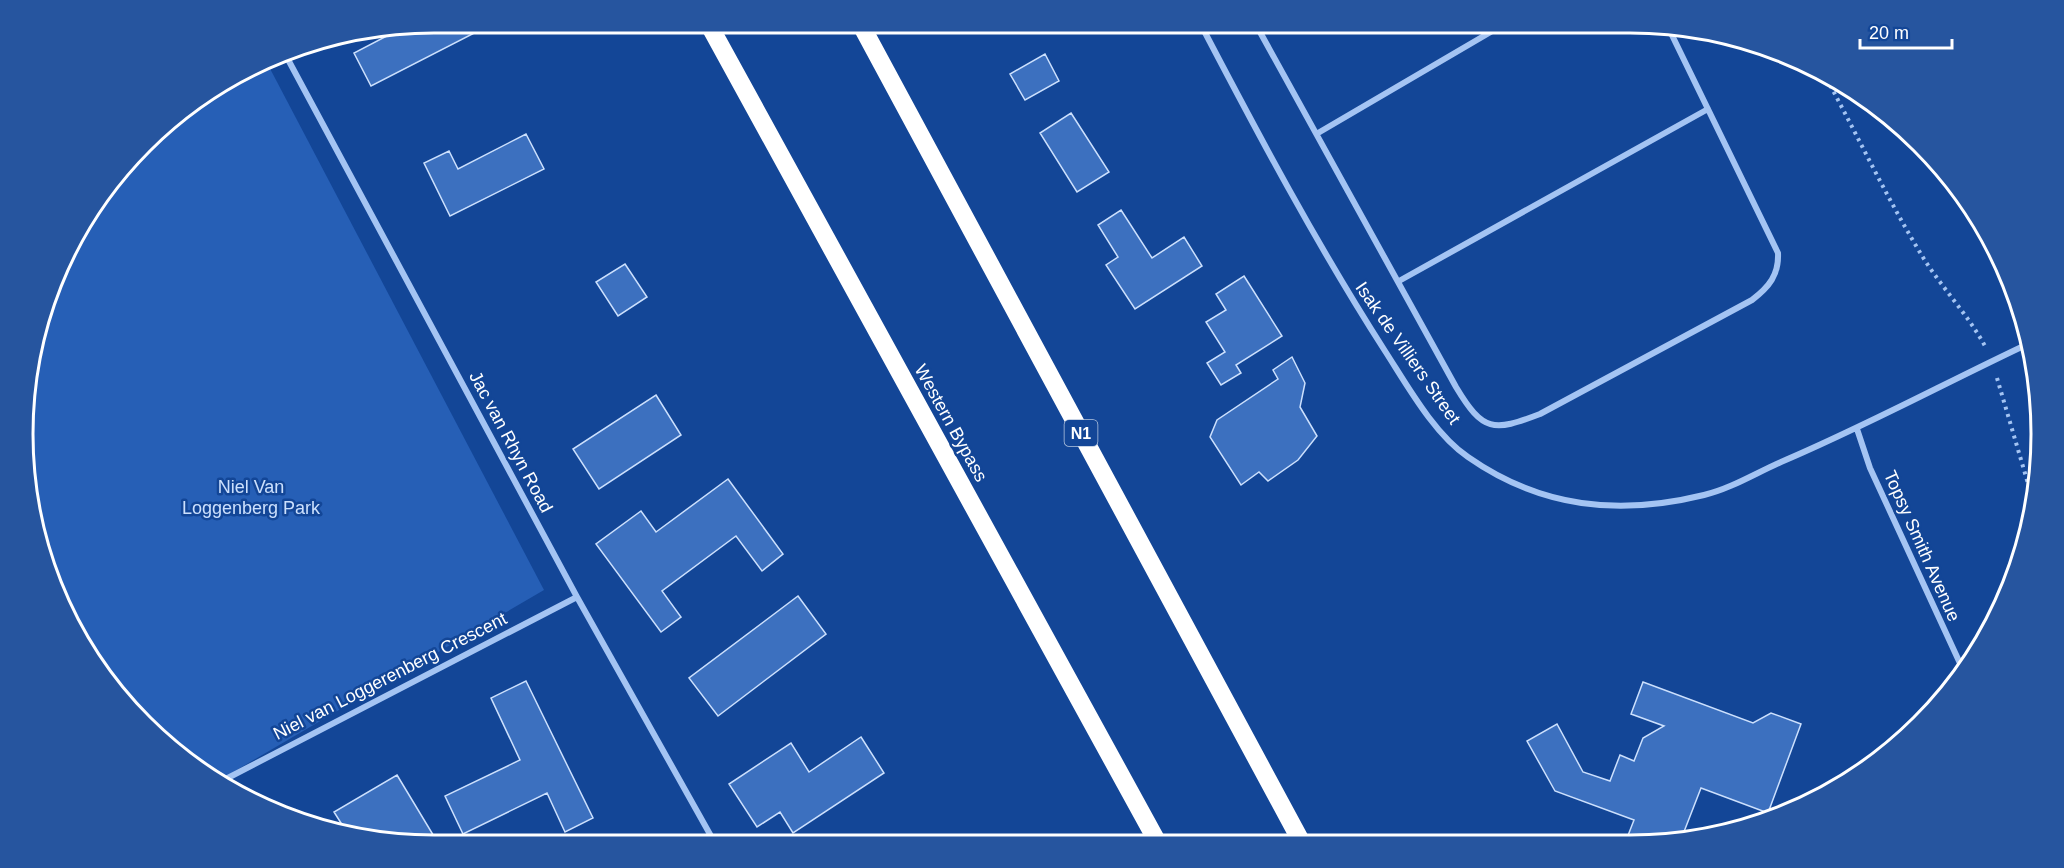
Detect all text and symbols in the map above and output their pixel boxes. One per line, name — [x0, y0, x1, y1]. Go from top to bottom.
scale bar — [1860, 12, 1952, 50]
text: 20 m — [1869, 23, 1909, 43]
street label: Isak de Villiers Street — [1351, 278, 1465, 428]
street label: Western Bypass — [911, 361, 991, 485]
street label: Jac van Rhyn Road — [465, 368, 557, 516]
road number: N1 — [1064, 420, 1098, 446]
street label: Topsy Smith Avenue — [1880, 468, 1964, 624]
park label: Niel Van Loggenberg Park — [182, 477, 321, 518]
street label: Niel van Loggerenberg Crescent — [270, 608, 510, 744]

